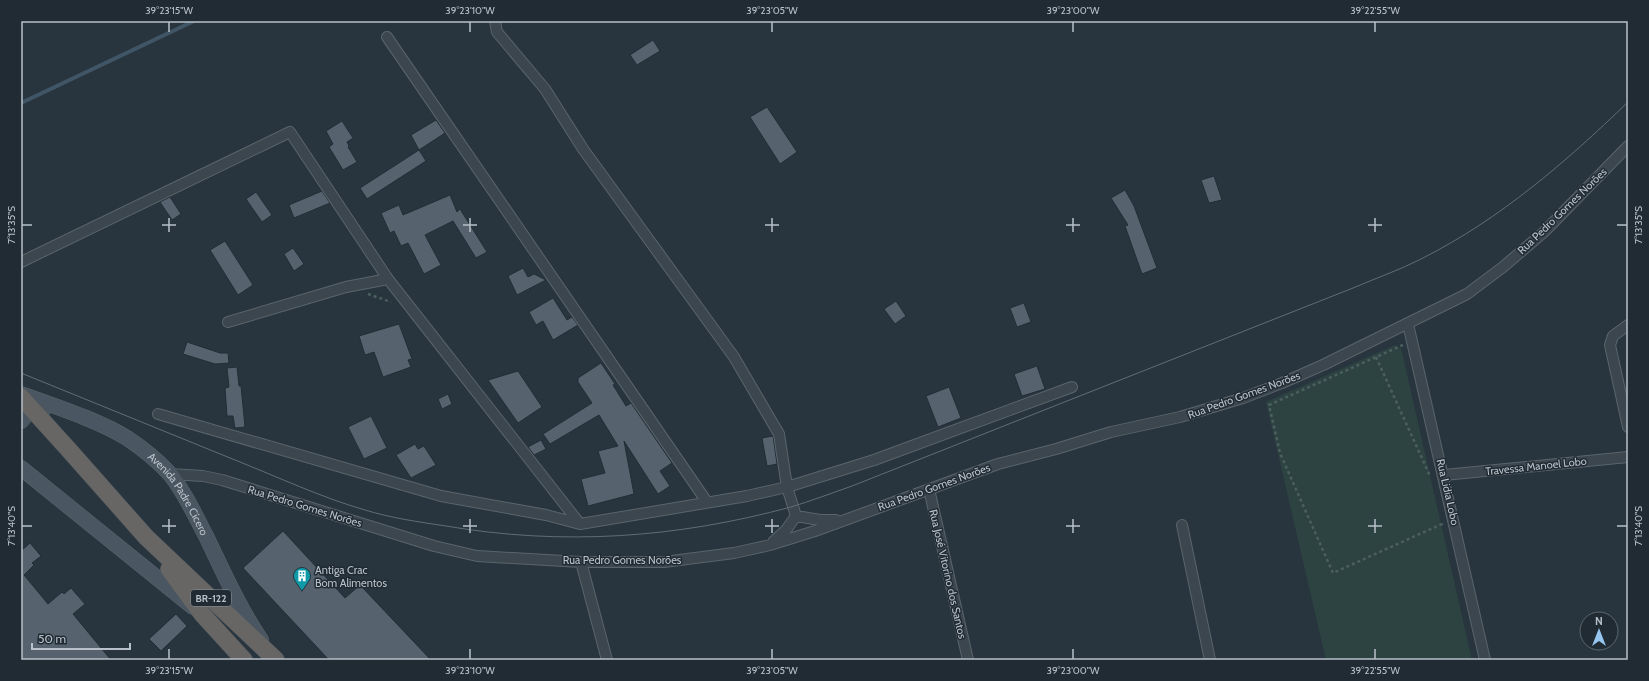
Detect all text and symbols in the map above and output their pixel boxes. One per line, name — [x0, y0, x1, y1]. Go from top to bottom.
text: 39°23'15"W — [145, 4, 193, 17]
text: 39°23'10"W — [445, 4, 495, 17]
text: 39°23'05"W — [746, 4, 798, 17]
text: 39°23'00"W — [1046, 4, 1100, 17]
text: 39°22'55"W — [1350, 4, 1400, 17]
street label: Rua Pedro Gomes Norões — [1514, 164, 1610, 257]
text: 7°13'35"S — [5, 206, 18, 244]
text: 7°13'35"S — [1632, 206, 1645, 244]
street label: Rua Pedro Gomes Norões — [1186, 368, 1303, 422]
street label: Avenida Padre Cícero — [145, 449, 211, 538]
street label: Travessa Manoel Lobo — [1485, 454, 1587, 478]
street label: Rua Lidia Lobo — [1434, 457, 1462, 527]
street label: Rua Pedro Gomes Norões — [876, 460, 993, 514]
street label: Rua Pedro Gomes Norões — [246, 482, 364, 530]
text: 7°13'40"S — [5, 506, 18, 546]
text: 7°13'40"S — [1632, 506, 1645, 546]
street label: Rua José Vitorino dos Santos — [926, 508, 970, 640]
street label: Rua Pedro Gomes Norões — [563, 553, 682, 567]
place label: Antiga Crac Bom Alimentos — [315, 563, 387, 590]
building icon: Antiga Crac Bom Alimentos — [292, 566, 312, 591]
road number: BR-122 — [191, 590, 231, 606]
north arrow — [1579, 611, 1619, 651]
text: N — [1595, 614, 1603, 628]
scale bar — [32, 625, 130, 651]
text: 50 m — [38, 631, 66, 646]
text: 39°23'15"W — [145, 664, 193, 677]
text: 39°23'10"W — [445, 664, 495, 677]
text: 39°23'05"W — [746, 664, 798, 677]
text: 39°23'00"W — [1046, 664, 1100, 677]
text: 39°22'55"W — [1350, 664, 1400, 677]

